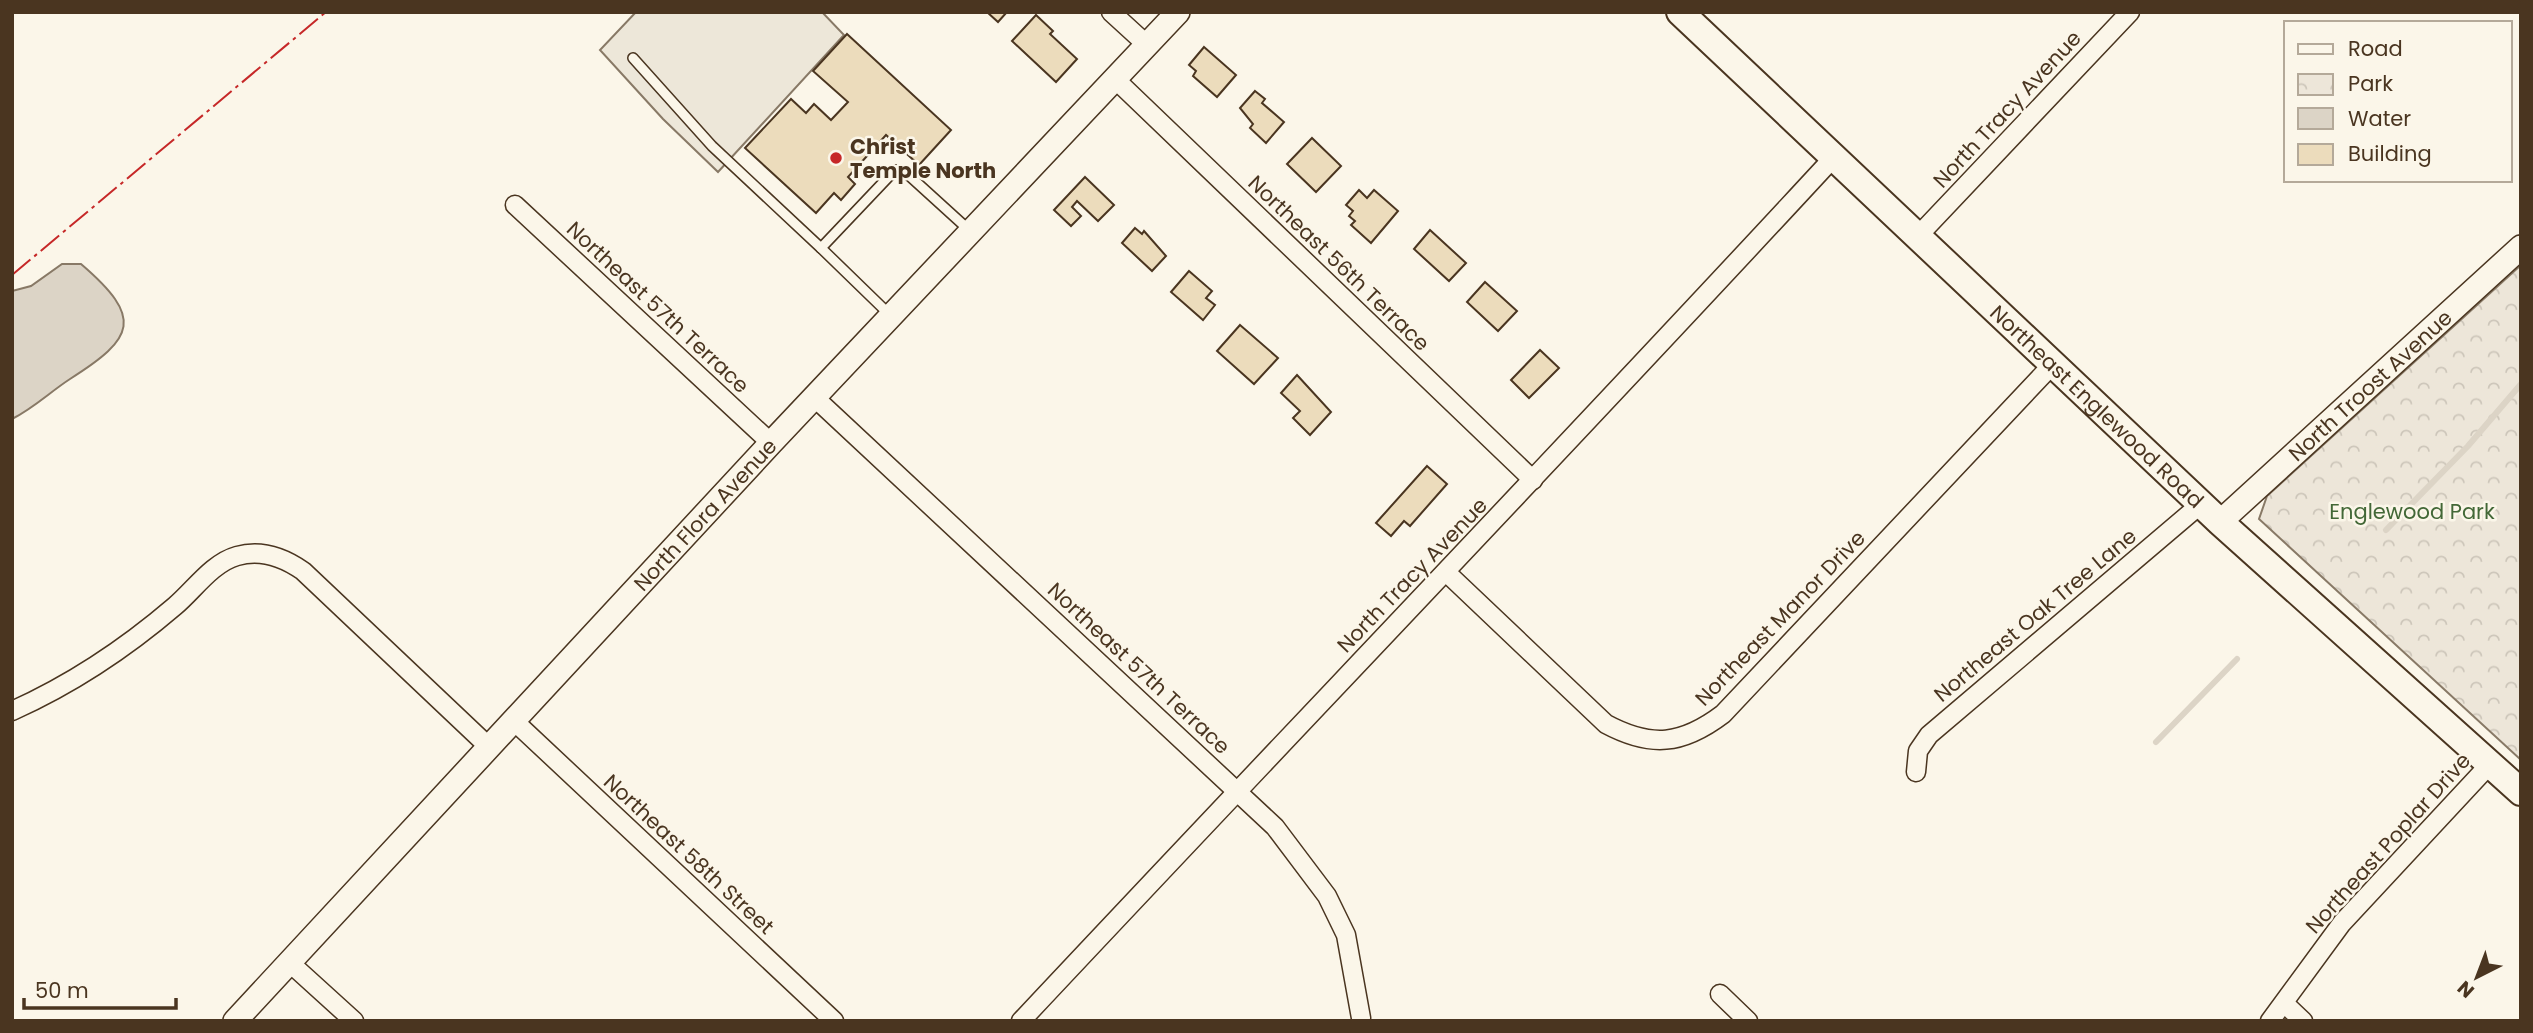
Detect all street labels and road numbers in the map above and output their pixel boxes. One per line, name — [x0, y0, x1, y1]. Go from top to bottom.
street label: North Tracy Avenue — [1926, 24, 2088, 194]
street label: Northeast 56th Terrace — [1242, 169, 1436, 357]
street label: Northeast 57th Terrace — [560, 215, 756, 399]
street label: Northeast Englewood Road — [1984, 298, 2210, 514]
street label: North Troost Avenue — [2282, 303, 2458, 467]
street label: North Flora Avenue — [627, 432, 783, 597]
street label: North Tracy Avenue — [1330, 491, 1494, 659]
street label: Northeast Oak Tree Lane — [1928, 522, 2142, 708]
street label: Northeast Manor Drive — [1688, 524, 1872, 712]
street label: Northeast 57th Terrace — [1041, 576, 1237, 760]
street label: Northeast Poplar Drive — [2299, 746, 2477, 940]
street label: Northeast 58th Street — [598, 767, 780, 941]

